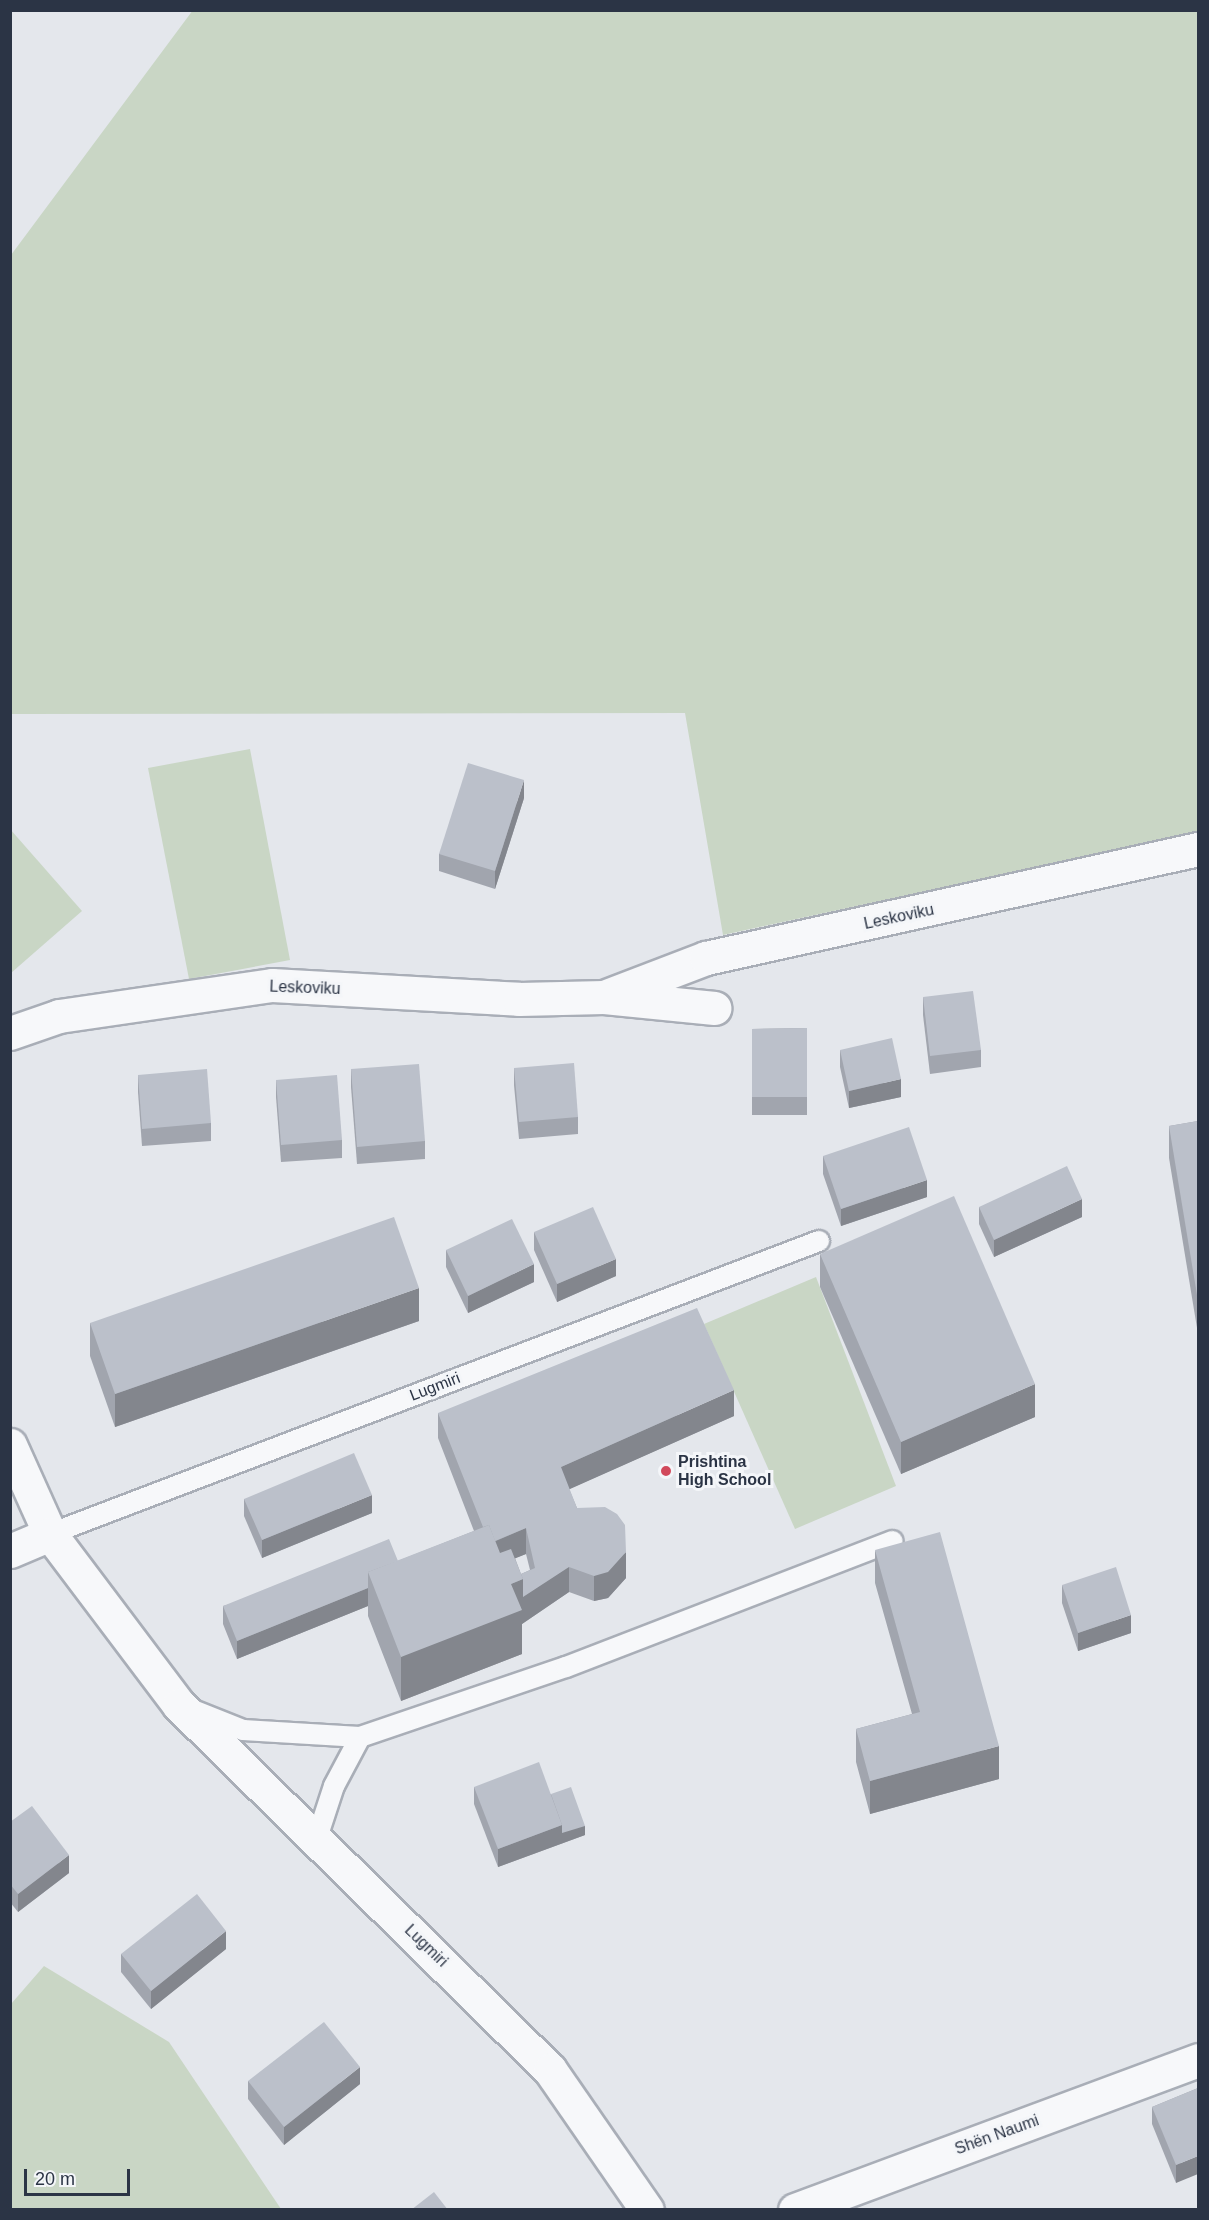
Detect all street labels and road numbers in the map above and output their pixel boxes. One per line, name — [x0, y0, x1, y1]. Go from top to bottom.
street label: Leskoviku — [862, 900, 936, 934]
street label: Leskoviku — [269, 977, 341, 999]
street label: Lugmiri — [407, 1369, 463, 1405]
street label: Lugmiri — [400, 1921, 452, 1971]
street label: Shën Naumi — [952, 2111, 1042, 2159]

